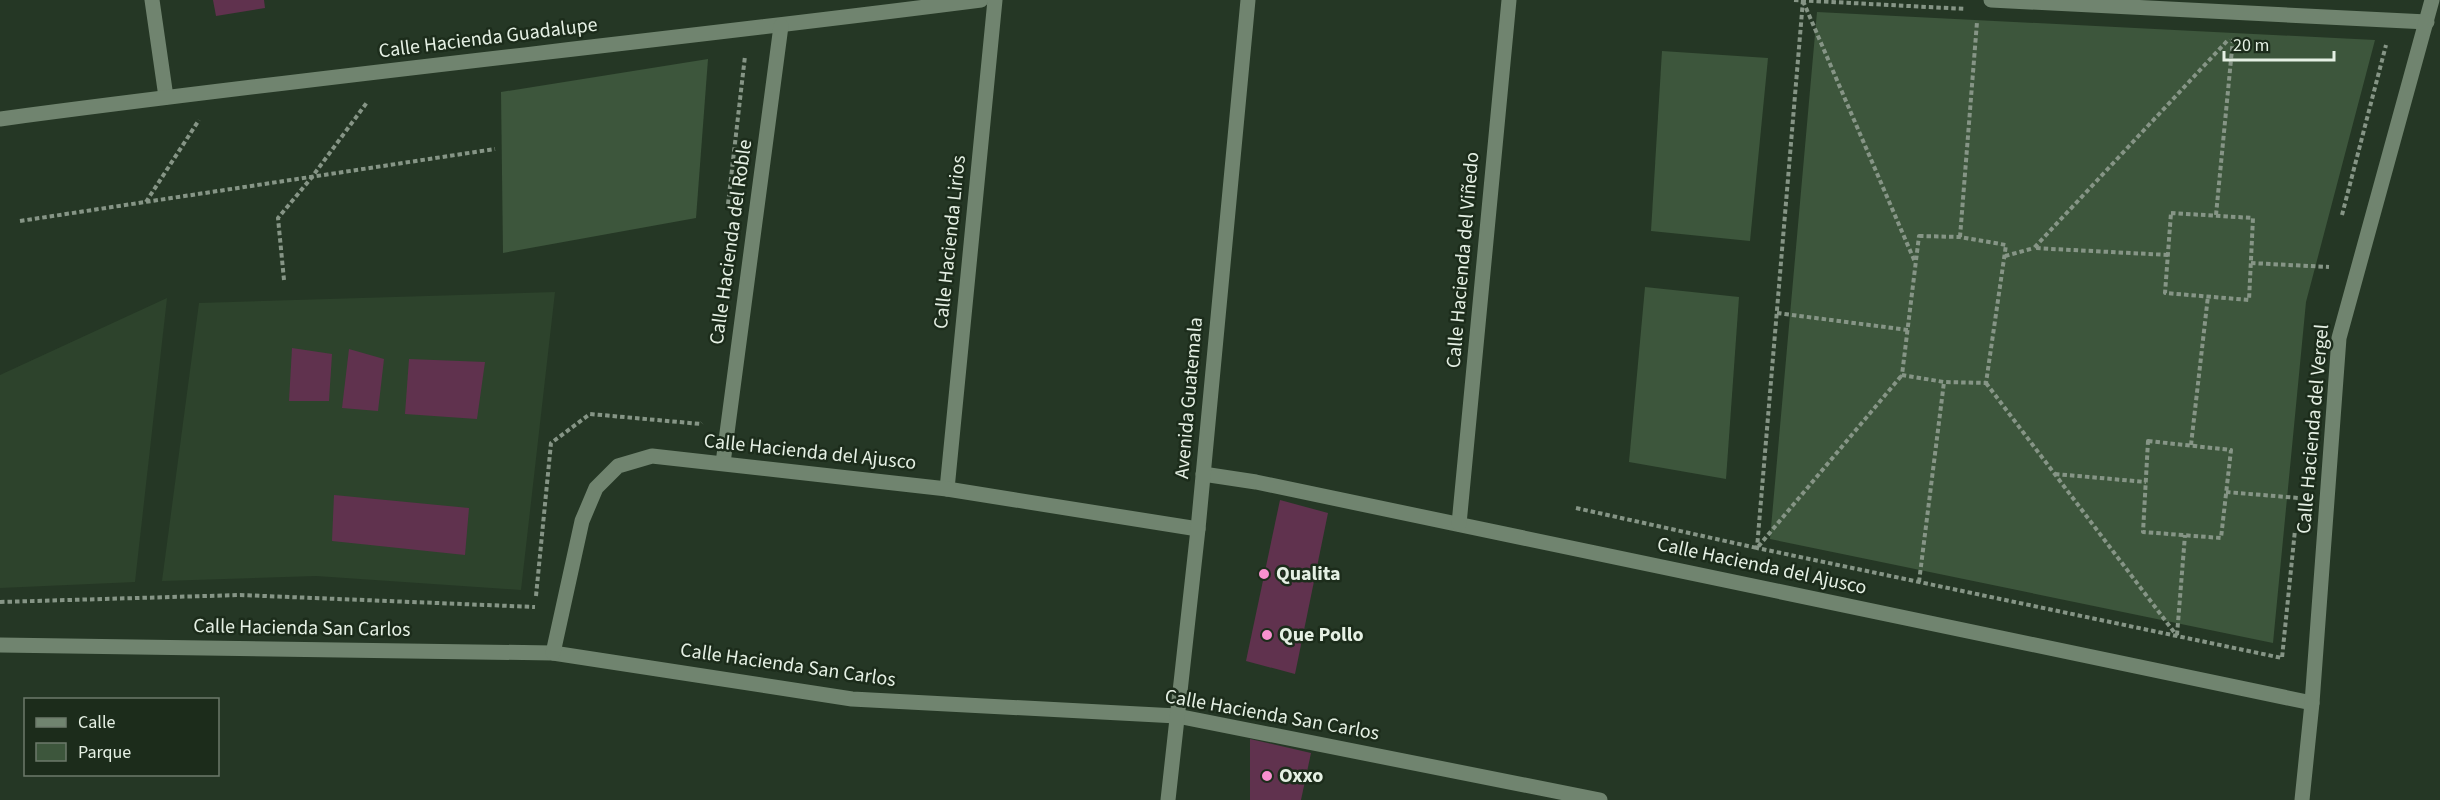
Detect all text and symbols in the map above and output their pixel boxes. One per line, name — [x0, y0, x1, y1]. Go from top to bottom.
street label: Calle Hacienda Guadalupe — [377, 11, 599, 65]
scale bar — [2224, 24, 2334, 62]
text: 20 m — [2233, 33, 2269, 58]
street label: Calle Hacienda del Roble — [703, 137, 759, 346]
street label: Calle Hacienda del Viñedo — [1440, 151, 1486, 369]
street label: Calle Hacienda Lirios — [927, 154, 973, 330]
street label: Avenida Guatemala — [1168, 316, 1210, 480]
street label: Calle Hacienda del Vergel — [2290, 323, 2336, 535]
street label: Calle Hacienda del Ajusco — [702, 427, 918, 477]
street label: Calle Hacienda del Ajusco — [1655, 530, 1869, 602]
place label: Qualita — [1276, 560, 1341, 588]
marker: Qualita — [1257, 567, 1271, 581]
street label: Calle Hacienda San Carlos — [193, 612, 411, 644]
place label: Que Pollo — [1279, 621, 1364, 649]
marker: Que Pollo — [1260, 628, 1274, 642]
street label: Calle Hacienda San Carlos — [678, 636, 898, 694]
street label: Calle Hacienda San Carlos — [1163, 682, 1381, 748]
legend — [24, 698, 219, 776]
text: Calle — [78, 710, 116, 735]
text: Parque — [78, 740, 131, 765]
place label: Oxxo — [1279, 762, 1323, 790]
marker: Oxxo — [1260, 769, 1274, 783]

